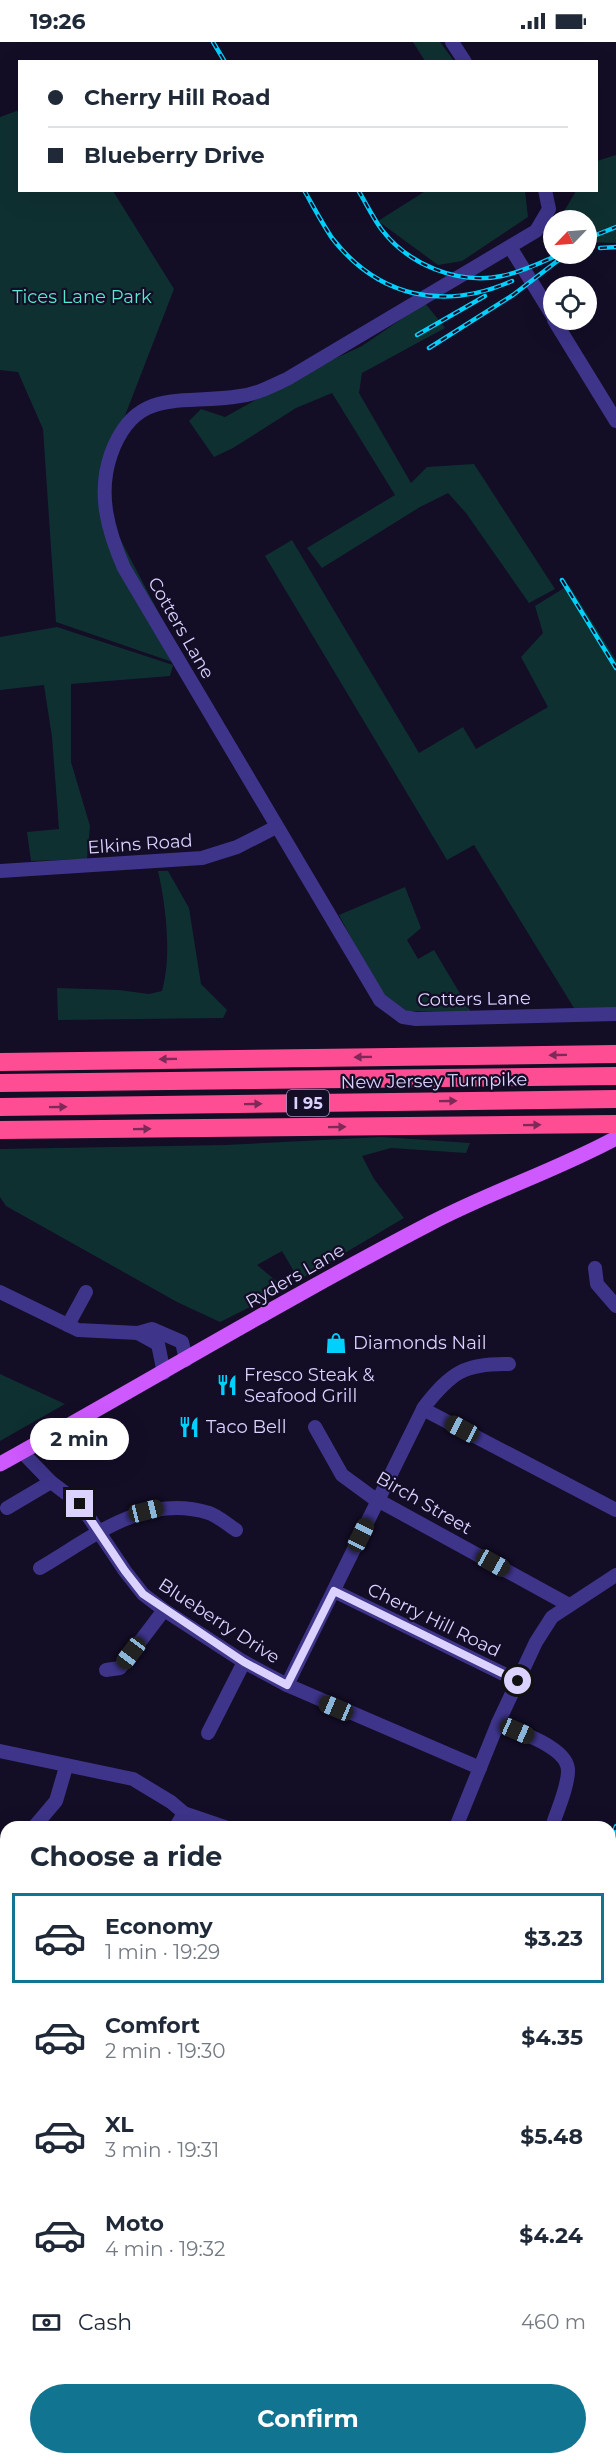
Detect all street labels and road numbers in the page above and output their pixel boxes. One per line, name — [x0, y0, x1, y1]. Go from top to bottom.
street label: Cotters Lane — [143, 573, 219, 683]
street label: Elkins Road — [87, 829, 193, 859]
street label: Cotters Lane — [417, 987, 531, 1011]
street label: New Jersey Turnpike — [340, 1068, 528, 1094]
road number: I 95 — [287, 1090, 329, 1116]
street label: Ryders Lane — [242, 1239, 348, 1313]
street label: Birch Street — [372, 1467, 476, 1539]
street label: Blueberry Drive — [154, 1574, 284, 1668]
street label: Cherry Hill Road — [364, 1578, 504, 1662]

